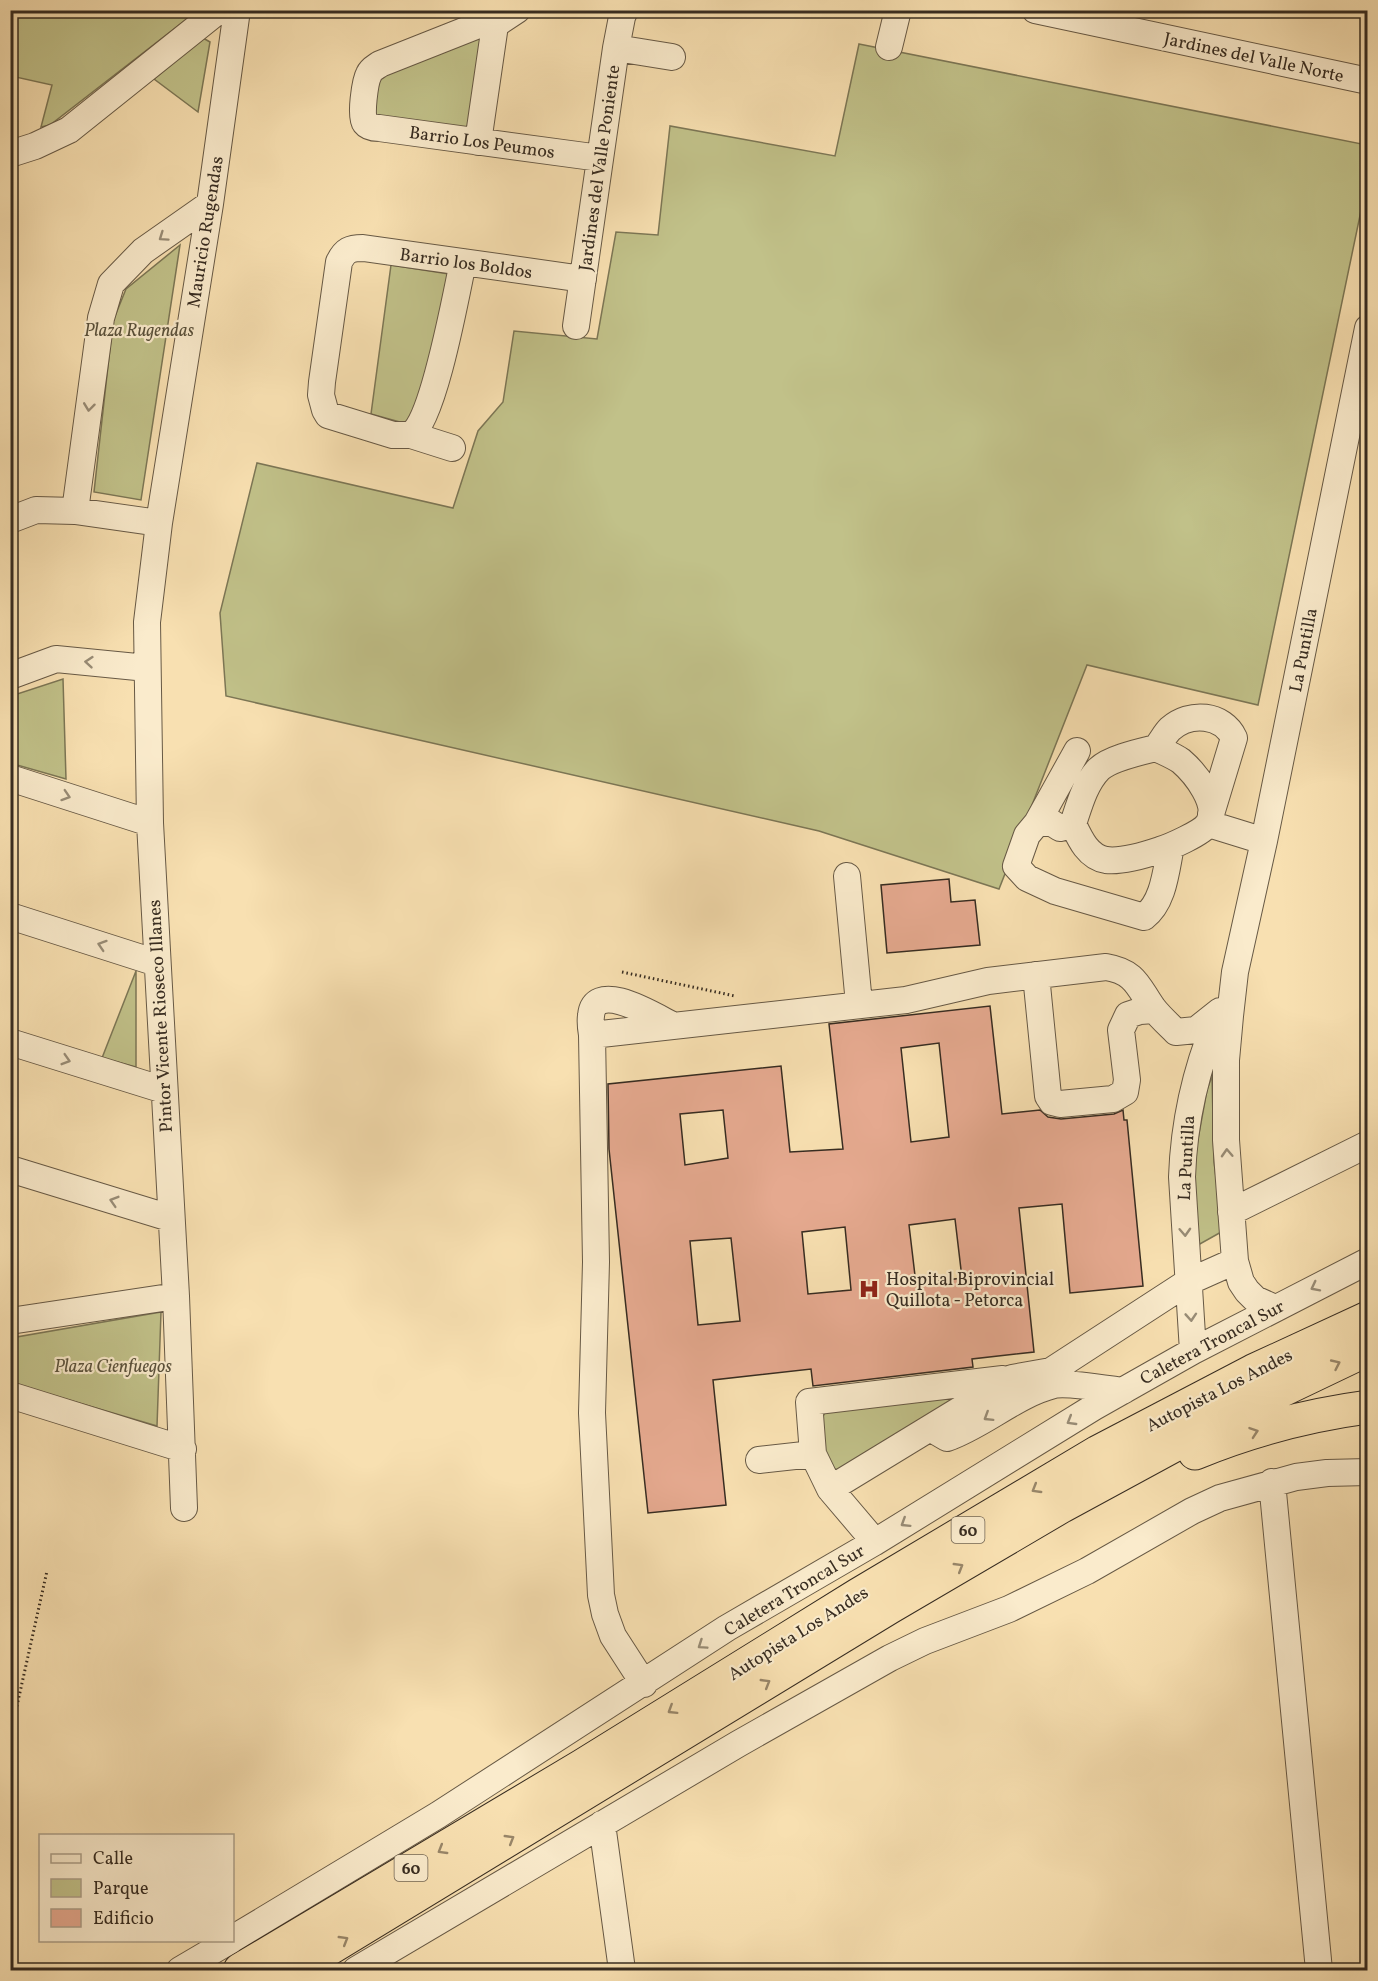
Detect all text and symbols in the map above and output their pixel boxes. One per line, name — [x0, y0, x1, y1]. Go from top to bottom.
street label: Jardines del Valle Norte — [1161, 27, 1346, 90]
street label: Jardines del Valle Poniente — [574, 63, 627, 273]
street label: Barrio Los Peumos — [407, 121, 556, 166]
street label: Mauricio Rugendas — [182, 155, 231, 310]
one-way arrow — [158, 230, 169, 241]
street label: Barrio los Boldos — [398, 243, 534, 286]
park label: Plaza Rugendas — [84, 319, 194, 344]
one-way arrow — [83, 402, 95, 412]
street label: La Puntilla — [1284, 606, 1325, 695]
one-way arrow — [85, 656, 94, 669]
one-way arrow — [60, 788, 71, 801]
street label: Pintor Vicente Rioseco Illanes — [143, 899, 180, 1133]
one-way arrow — [97, 939, 108, 952]
one-way arrow — [60, 1052, 71, 1065]
street label: La Puntilla — [1173, 1115, 1202, 1201]
one-way arrow — [1220, 1149, 1233, 1158]
one-way arrow — [109, 1196, 120, 1208]
one-way arrow — [1179, 1227, 1192, 1236]
place label: Hospital Biprovincial Quillota - Petorca — [886, 1268, 1054, 1314]
hospital icon: Hospital Biprovincial Quillota - Petorca — [857, 1277, 881, 1301]
one-way arrow — [1310, 1279, 1321, 1291]
street label: Caletera Troncal Sur — [1136, 1294, 1290, 1392]
one-way arrow — [1184, 1312, 1197, 1321]
street label: Autopista Los Andes — [1142, 1344, 1297, 1439]
park label: Plaza Cienfuegos — [54, 1355, 172, 1380]
one-way arrow — [1330, 1359, 1341, 1371]
one-way arrow — [984, 1409, 994, 1421]
one-way arrow — [1067, 1413, 1077, 1425]
one-way arrow — [1248, 1426, 1259, 1439]
one-way arrow — [1032, 1482, 1042, 1494]
one-way arrow — [901, 1516, 911, 1528]
road number: 60 — [952, 1517, 984, 1543]
street label: Caletera Troncal Sur — [720, 1539, 870, 1643]
one-way arrow — [953, 1562, 963, 1574]
street label: Autopista Los Andes — [724, 1581, 874, 1688]
one-way arrow — [697, 1638, 708, 1649]
one-way arrow — [760, 1678, 770, 1690]
one-way arrow — [668, 1703, 678, 1715]
legend — [39, 1834, 234, 1942]
one-way arrow — [504, 1834, 514, 1846]
one-way arrow — [438, 1843, 448, 1854]
text: Calle — [93, 1847, 133, 1872]
road number: 60 — [394, 1855, 428, 1881]
text: Parque — [93, 1877, 148, 1902]
text: Edificio — [93, 1907, 154, 1932]
one-way arrow — [338, 1936, 348, 1948]

